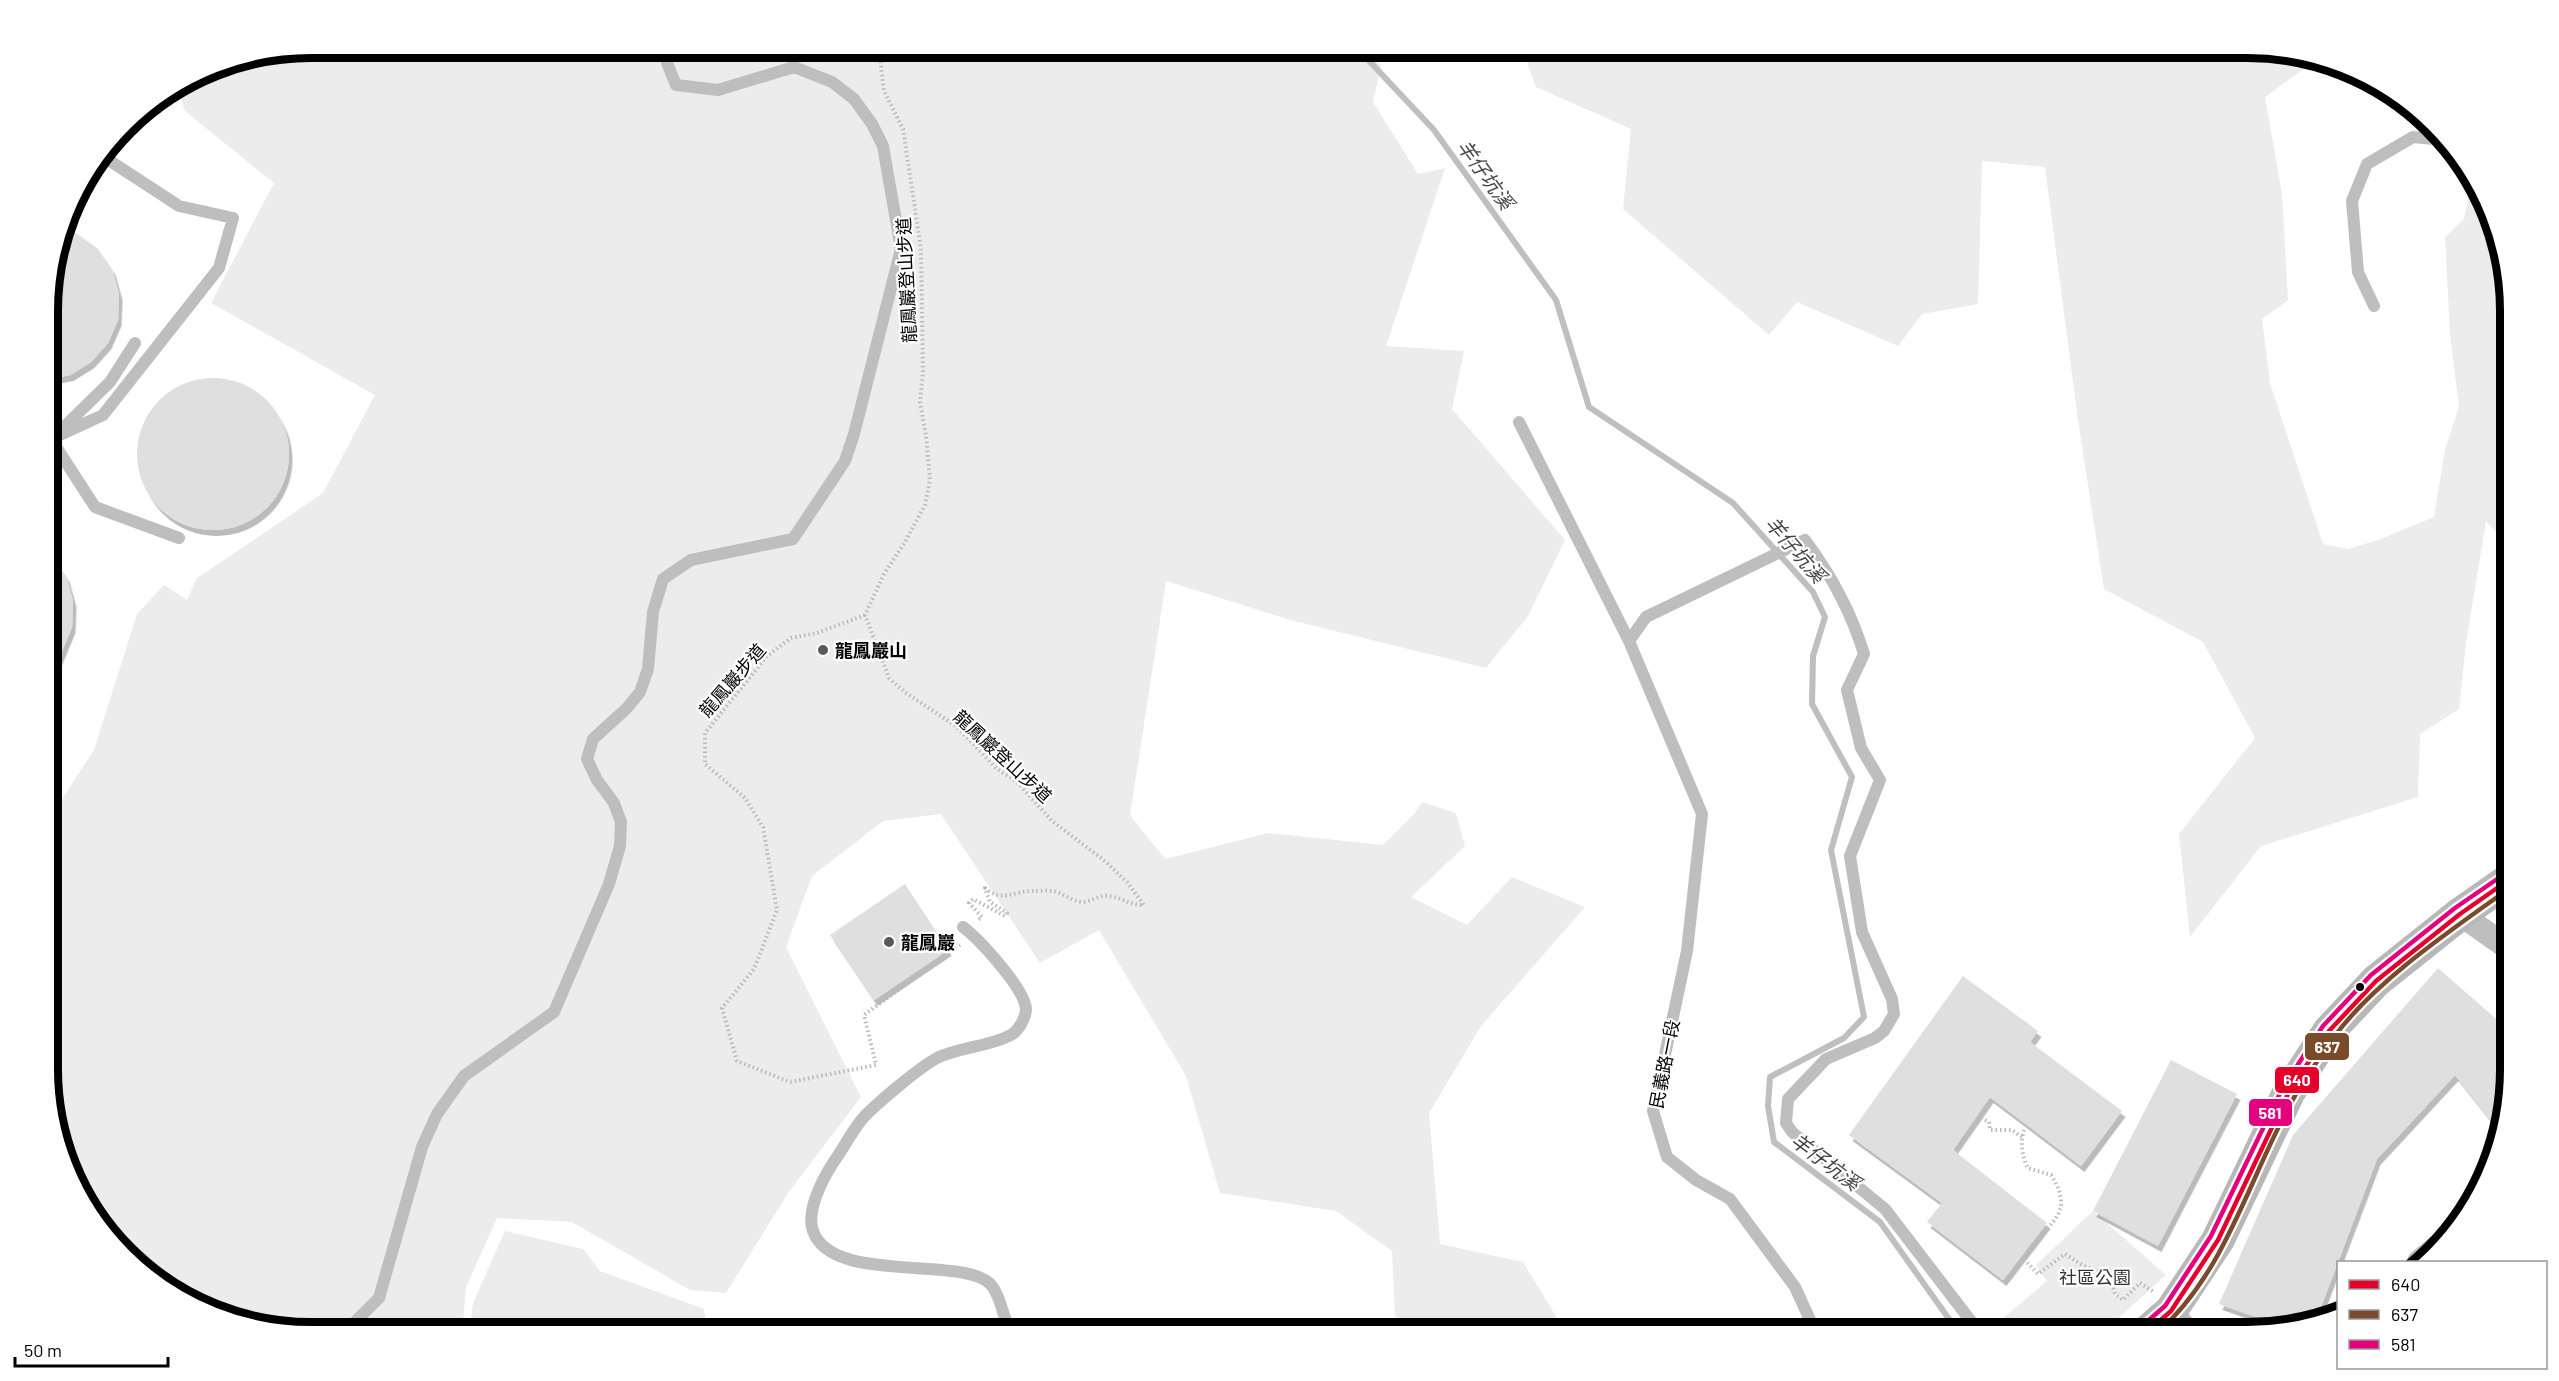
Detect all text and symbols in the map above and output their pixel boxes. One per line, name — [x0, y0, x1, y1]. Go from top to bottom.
water label: 羊仔坑溪 — [1453, 135, 1521, 216]
street label: 龍鳳巖登山步道 — [892, 217, 920, 343]
water label: 羊仔坑溪 — [1761, 511, 1833, 589]
street label: 龍鳳巖步道 — [694, 639, 770, 721]
place label: 龍鳳巖山 — [835, 639, 907, 661]
marker: 龍鳳巖山 — [816, 643, 830, 657]
street label: 龍鳳巖登山步道 — [949, 705, 1057, 807]
place label: 龍鳳巖 — [901, 931, 955, 953]
marker: 龍鳳巖 — [882, 935, 896, 949]
unlabelled marker — [2354, 981, 2366, 993]
street label: 民義路一段 — [1645, 1018, 1683, 1110]
line badge: 637 — [2304, 1032, 2350, 1061]
text: 637 — [2314, 1037, 2340, 1056]
line badge: 640 — [2274, 1066, 2320, 1094]
text: 640 — [2283, 1070, 2311, 1089]
line badge: 581 — [2248, 1098, 2293, 1127]
text: 581 — [2259, 1103, 2281, 1122]
water label: 羊仔坑溪 — [1787, 1127, 1868, 1196]
legend — [2337, 1261, 2547, 1369]
park label: 社區公園 — [2059, 1266, 2131, 1288]
text: 640 — [2391, 1273, 2420, 1295]
text: 637 — [2391, 1303, 2419, 1325]
scale bar — [15, 1330, 168, 1368]
text: 581 — [2391, 1333, 2415, 1355]
text: 50 m — [24, 1339, 62, 1361]

